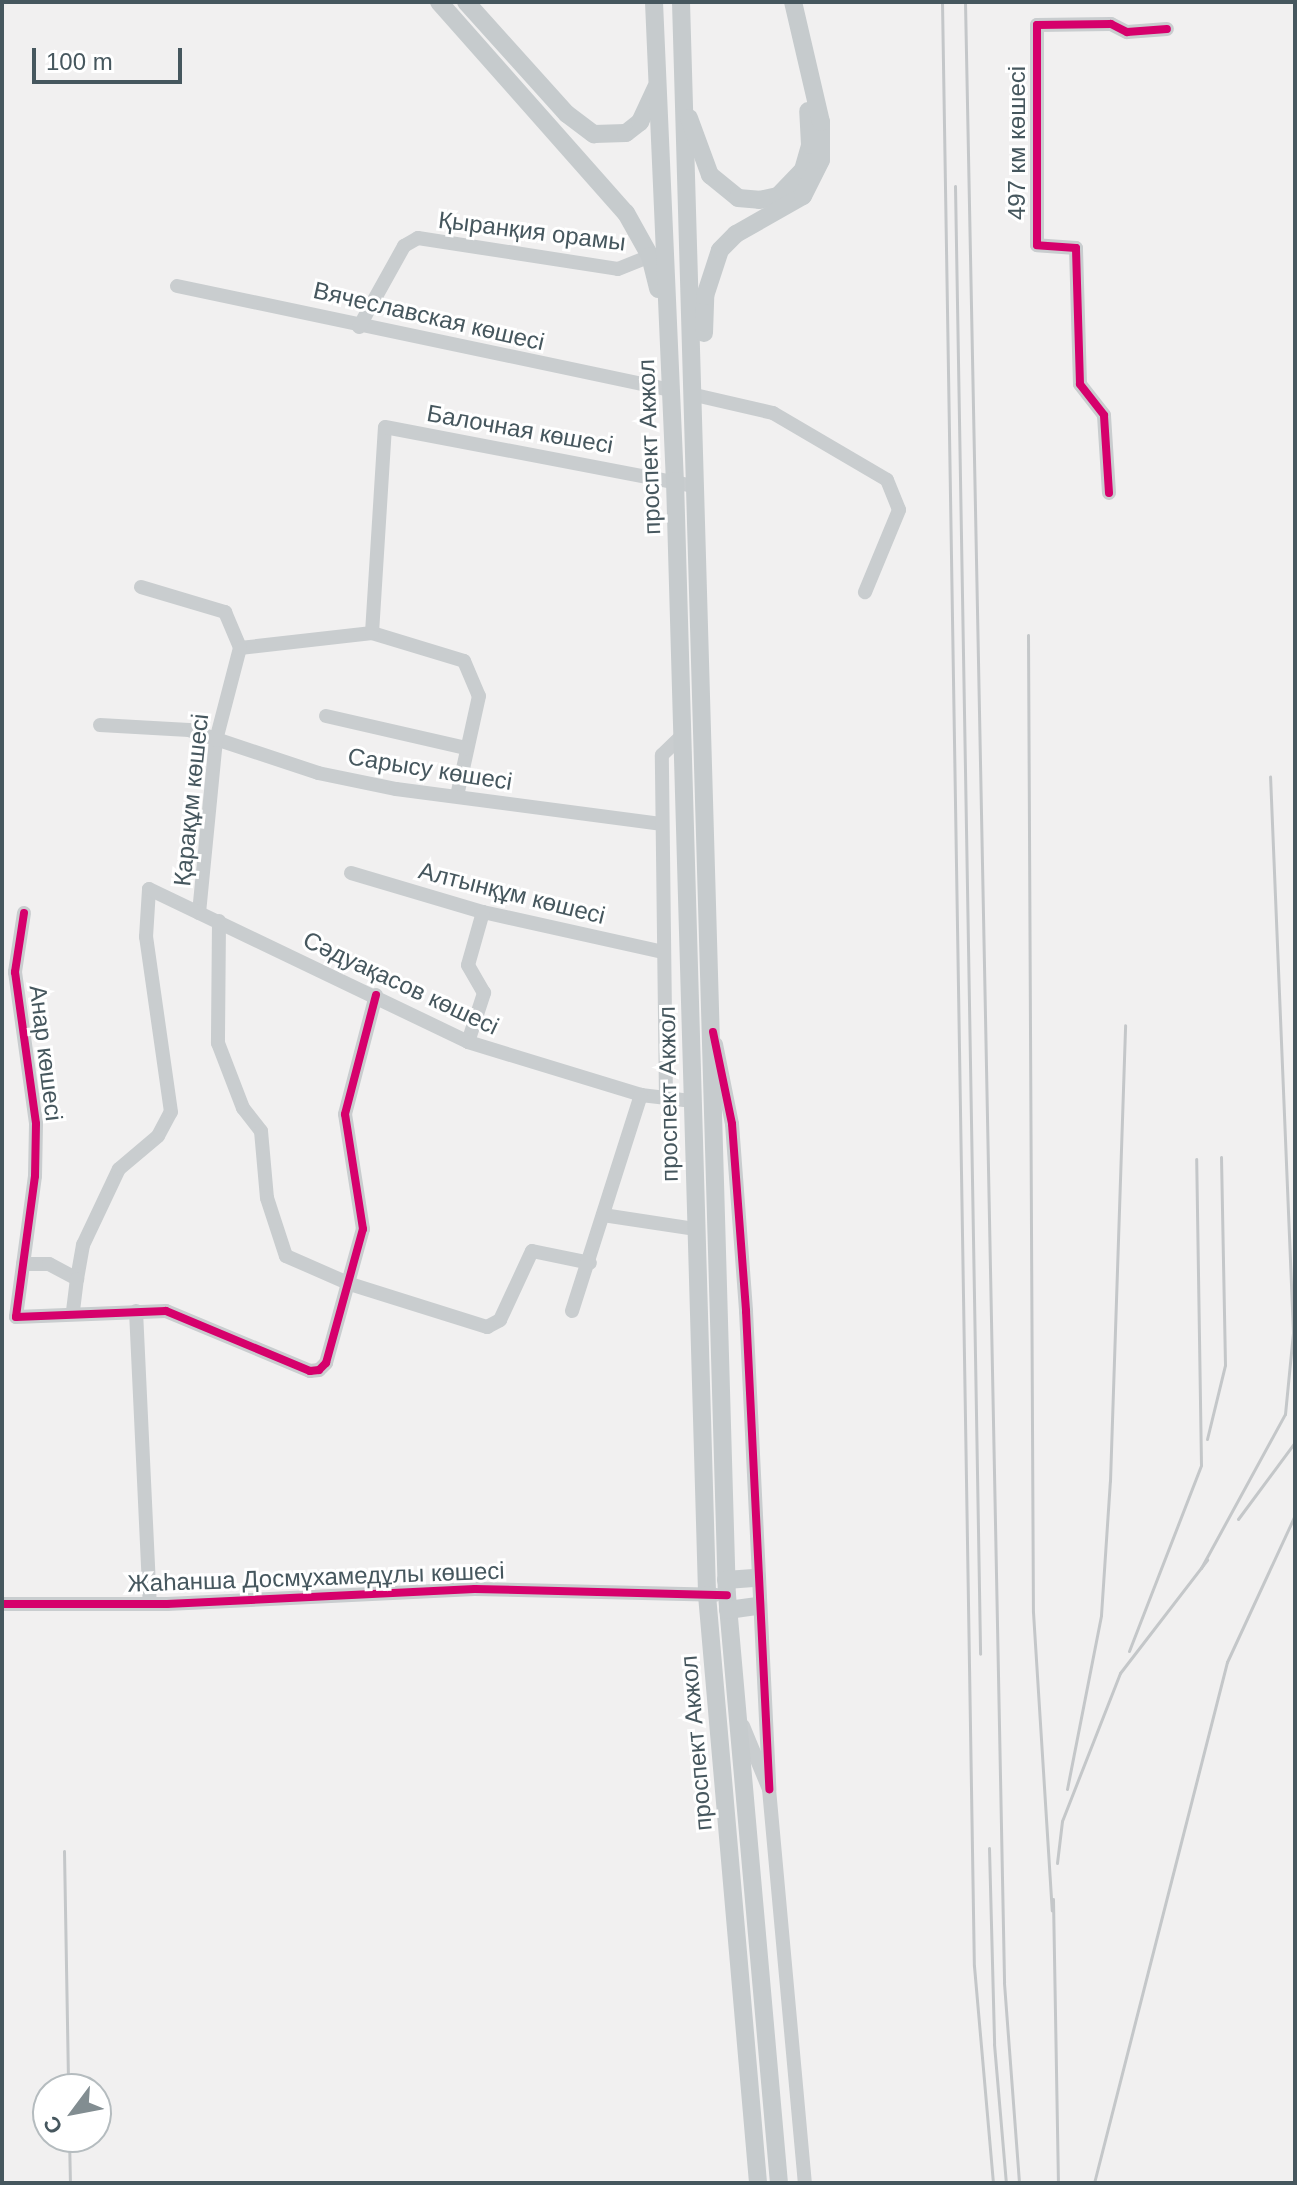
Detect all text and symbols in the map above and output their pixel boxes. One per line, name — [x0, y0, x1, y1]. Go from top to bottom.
scale bar — [36, 32, 186, 82]
text: 100 m — [46, 48, 113, 75]
street label: 497 км көшесі — [1003, 66, 1031, 220]
street label: Қыранқия орамы — [437, 205, 627, 257]
street label: Вячеславская көшесі — [311, 275, 547, 357]
street label: проспект Акжол — [632, 359, 666, 535]
street label: Балочная көшесі — [425, 398, 615, 460]
street label: Қарақұм көшесі — [168, 712, 214, 888]
street label: Сарысу көшесі — [346, 742, 514, 796]
street label: Алтынқұм көшесі — [416, 856, 608, 930]
street label: Сәдуақасов көшесі — [299, 925, 503, 1041]
street label: Анар көшесі — [23, 984, 69, 1122]
street label: проспект Акжол — [652, 1006, 684, 1182]
street label: Жаһанша Досмұхамедұлы көшесі — [127, 1556, 505, 1598]
street label: проспект Акжол — [674, 1654, 718, 1832]
north arrow — [32, 2073, 112, 2153]
text: С — [38, 2112, 68, 2138]

